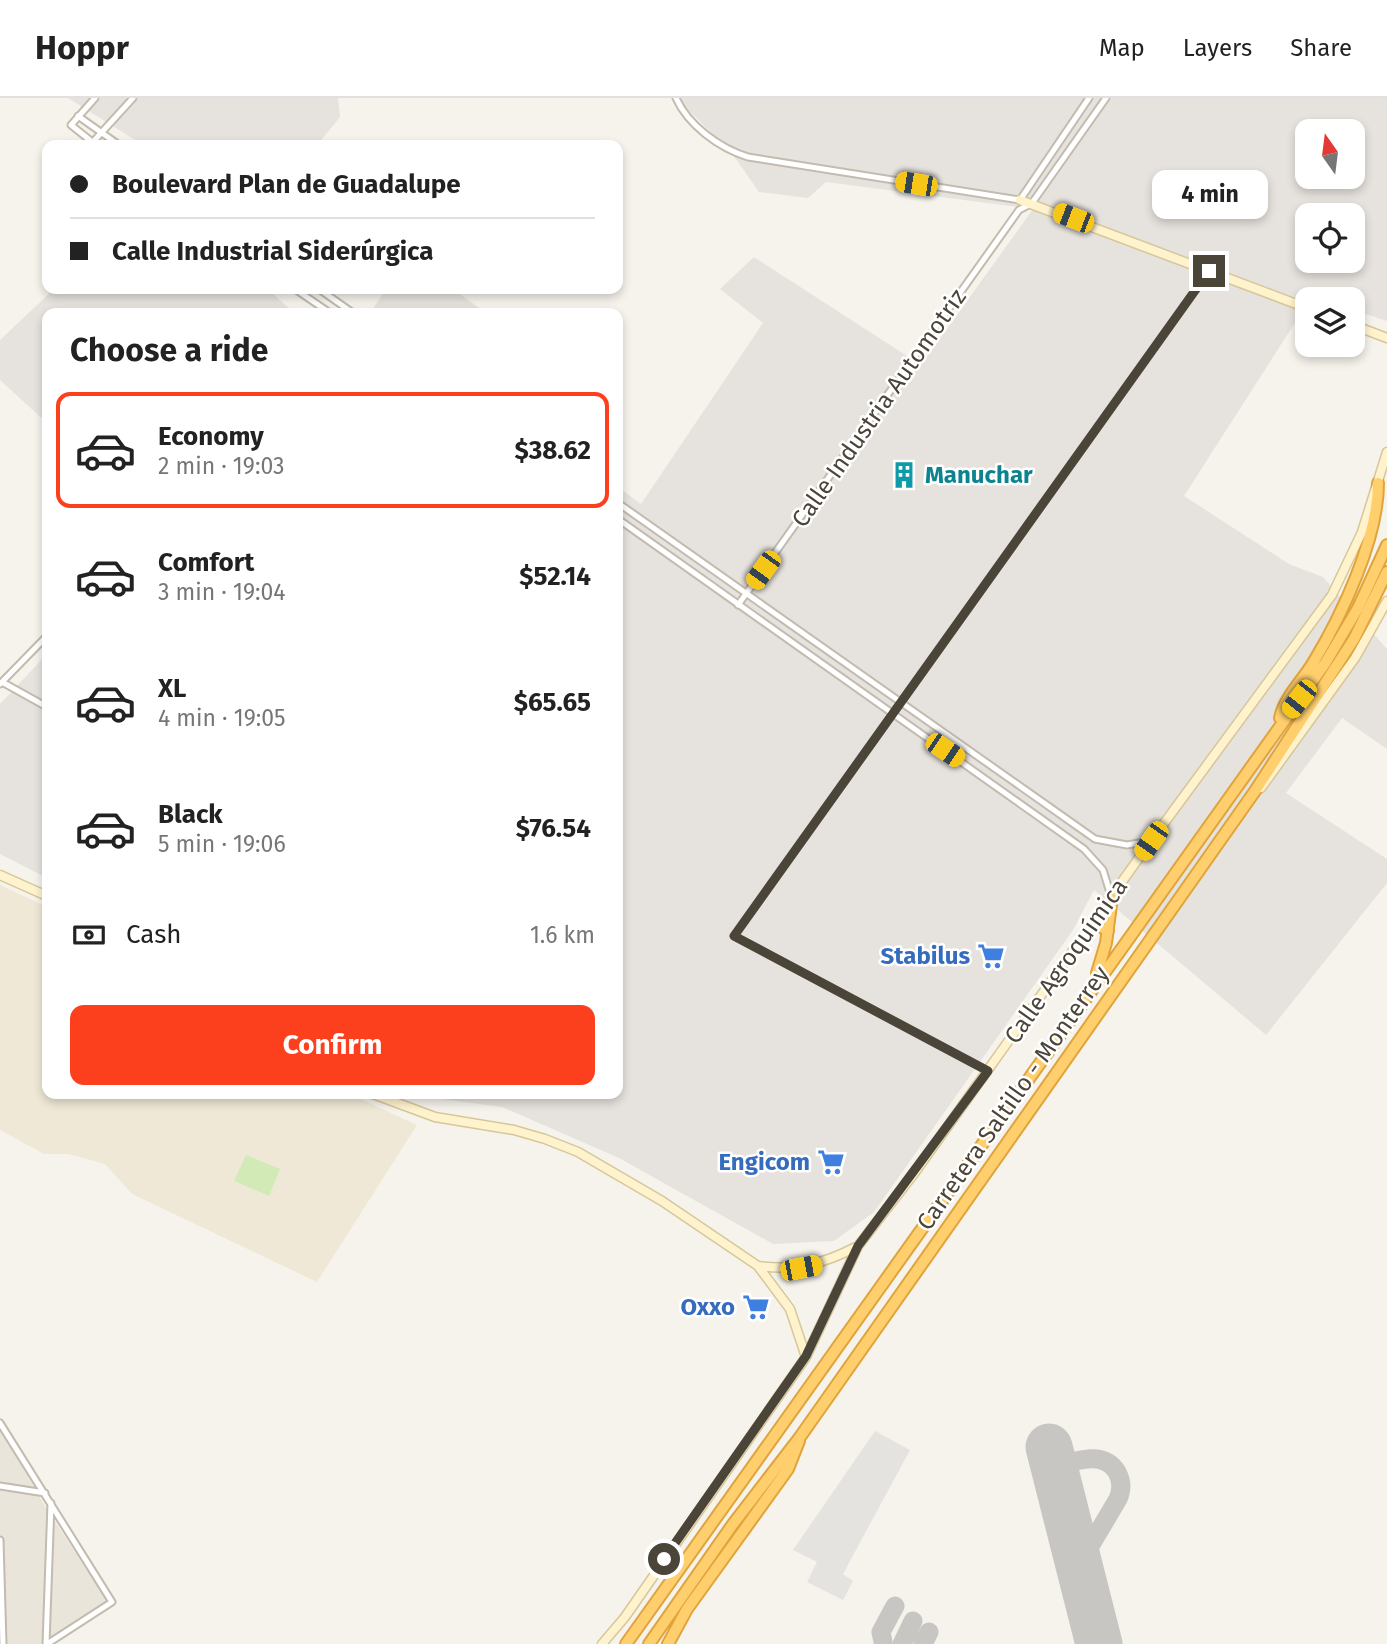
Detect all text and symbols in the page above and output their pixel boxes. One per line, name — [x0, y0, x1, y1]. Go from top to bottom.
text: Hoppr — [35, 28, 129, 68]
text: Map — [1099, 34, 1145, 62]
text: Layers — [1183, 34, 1252, 62]
text: Share — [1290, 34, 1352, 62]
north arrow — [1295, 119, 1365, 189]
map controls — [1295, 119, 1365, 357]
text: Boulevard Plan de Guadalupe — [112, 169, 461, 200]
car — [894, 170, 939, 198]
callout: 4 min — [1151, 170, 1267, 218]
text: 4 min — [1181, 180, 1239, 208]
car — [1050, 201, 1097, 235]
button: locate — [1295, 203, 1365, 273]
text: Calle Industrial Siderúrgica — [112, 236, 434, 267]
route end — [1193, 255, 1225, 287]
street label: Calle Industria Automotriz — [786, 284, 972, 532]
button: layers — [1295, 287, 1365, 357]
text: Choose a ride — [70, 331, 268, 369]
icon: car — [74, 419, 137, 482]
text: Economy — [158, 421, 264, 452]
text: $38.62 — [514, 435, 591, 466]
text: 2 min · 19:03 — [158, 452, 285, 480]
building icon: Manuchar — [889, 460, 919, 490]
place label: Manuchar — [925, 461, 1033, 489]
icon: car — [74, 545, 137, 608]
text: Comfort — [158, 547, 254, 578]
car — [743, 547, 784, 593]
text: $52.14 — [519, 561, 591, 592]
text: 3 min · 19:04 — [158, 578, 286, 606]
icon: car — [74, 671, 137, 734]
text: XL — [158, 673, 186, 704]
car — [1278, 676, 1321, 722]
text: $65.65 — [514, 687, 591, 718]
text: 4 min · 19:05 — [158, 704, 286, 732]
car — [922, 730, 969, 770]
icon: car — [74, 797, 137, 860]
text: Black — [158, 799, 223, 830]
text: $76.54 — [516, 813, 591, 844]
car — [1131, 818, 1172, 864]
text: 5 min · 19:06 — [158, 830, 286, 858]
street label: Calle Agroquímica — [999, 873, 1133, 1049]
icon: cash — [70, 916, 108, 954]
text: Cash — [126, 919, 182, 950]
text: 1.6 km — [530, 921, 595, 949]
supermarket icon: Stabilus — [976, 941, 1006, 971]
place label: Stabilus — [881, 942, 970, 970]
street label: Carretera Saltillo - Monterrey — [911, 960, 1115, 1235]
button: Confirm — [70, 1005, 595, 1085]
supermarket icon: Engicom — [816, 1147, 846, 1177]
place label: Engicom — [718, 1148, 810, 1176]
car — [779, 1254, 824, 1282]
supermarket icon: Oxxo — [741, 1292, 771, 1322]
place label: Oxxo — [680, 1293, 735, 1321]
route start — [648, 1543, 680, 1575]

